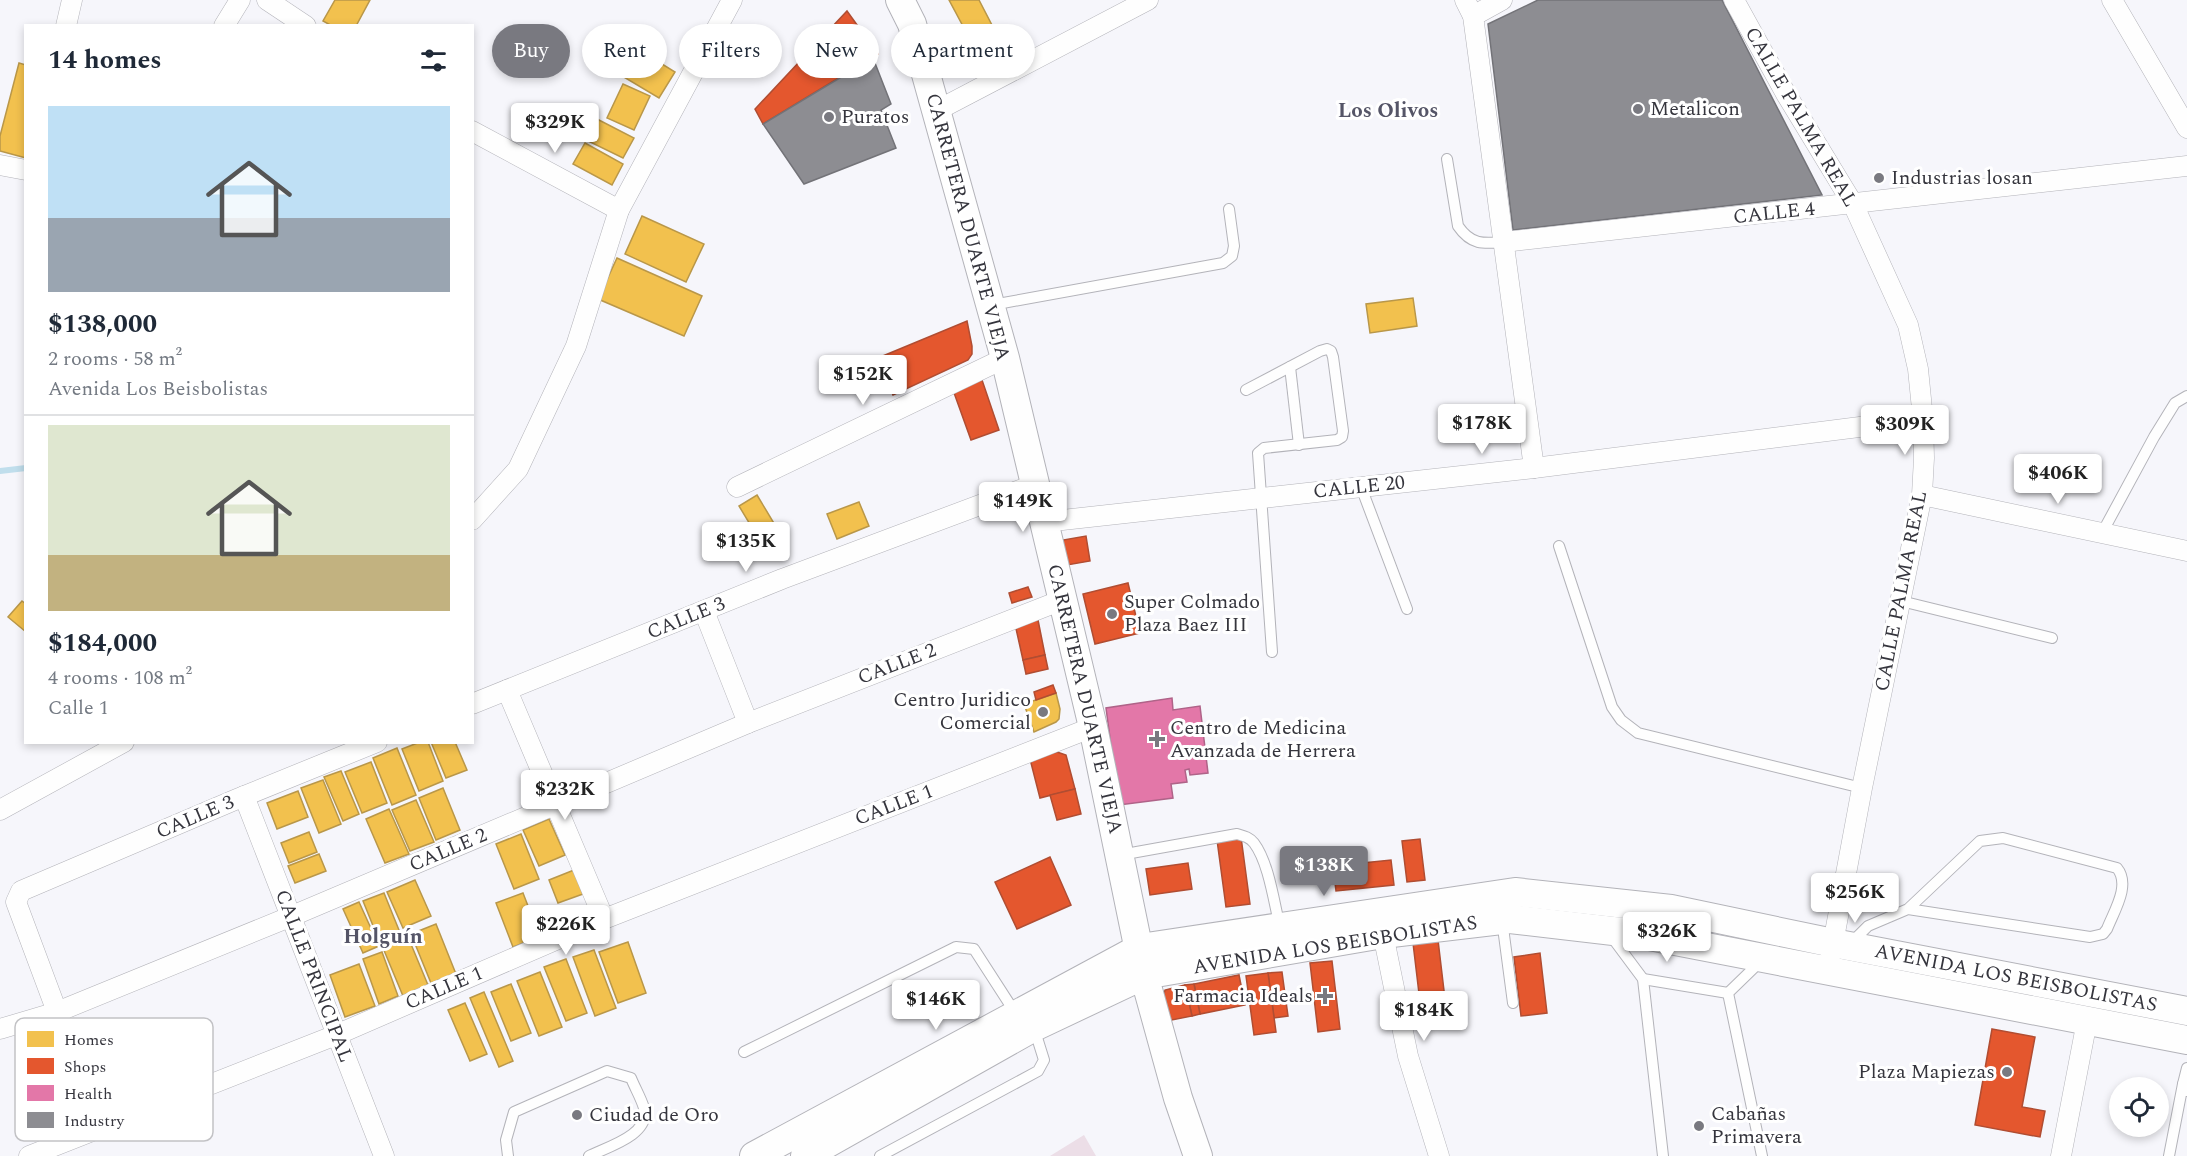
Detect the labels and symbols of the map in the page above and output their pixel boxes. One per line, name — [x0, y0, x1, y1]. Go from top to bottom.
street label: CALLE PALMA REAL — [1737, 21, 1865, 213]
street label: CARRETERA DUARTE VIEJA — [918, 90, 1018, 364]
place label: Metalicon — [1650, 94, 1740, 124]
district label: Los Olivos — [1338, 95, 1438, 127]
place label: Puratos — [841, 102, 909, 132]
marker: Metalicon — [1631, 102, 1645, 116]
pin: $329K — [513, 103, 597, 154]
marker: Puratos — [822, 110, 836, 124]
place label: Industrias losan — [1891, 163, 2033, 193]
marker: Industrias losan — [1872, 171, 1886, 185]
street label: CALLE 4 — [1732, 194, 1816, 232]
pin: $152K — [821, 355, 905, 406]
pin: $178K — [1440, 404, 1524, 455]
pin: $309K — [1863, 405, 1947, 456]
pin: $406K — [2016, 454, 2100, 505]
street label: CALLE 20 — [1312, 467, 1406, 507]
pin: $149K — [981, 482, 1065, 533]
street label: CALLE PALMA REAL — [1867, 488, 1935, 694]
pin: $135K — [704, 522, 788, 573]
street label: CARRETERA DUARTE VIEJA — [1039, 561, 1131, 837]
place label: Super Colmado Plaza Baez III — [1124, 587, 1260, 640]
street label: CALLE 3 — [642, 589, 730, 647]
marker: Super Colmado Plaza Baez III — [1105, 607, 1119, 621]
street label: CALLE 2 — [853, 635, 941, 693]
place label: Centro Juridico Comercial — [893, 685, 1031, 738]
marker: Centro Juridico Comercial — [1036, 705, 1050, 719]
place label: Centro de Medicina Avanzada de Herrera — [1170, 713, 1356, 766]
marker: Centro de Medicina Avanzada de Herrera — [1148, 730, 1166, 748]
pin: $232K — [523, 770, 607, 821]
street label: CALLE 1 — [850, 776, 938, 834]
street label: CALLE 3 — [151, 787, 239, 847]
street label: CALLE 2 — [404, 820, 492, 880]
pin: $138K — [1282, 846, 1366, 897]
pin: $256K — [1813, 873, 1897, 924]
street label: CALLE PRINCIPAL — [267, 885, 361, 1067]
pin: $226K — [524, 905, 608, 956]
street label: AVENIDA LOS BEISBOLISTAS — [1191, 908, 1479, 982]
pin: $326K — [1625, 912, 1709, 963]
district label: Holguín — [343, 921, 423, 953]
street label: AVENIDA LOS BEISBOLISTAS — [1872, 936, 2160, 1020]
street label: CALLE 1 — [400, 958, 488, 1018]
pin: $146K — [894, 980, 978, 1031]
place label: Farmacia Ideals — [1173, 981, 1313, 1011]
marker: Farmacia Ideals — [1318, 989, 1332, 1003]
pin: $184K — [1382, 991, 1466, 1042]
legend — [15, 1018, 213, 1141]
text: Homes — [64, 1028, 114, 1052]
text: Shops — [64, 1055, 106, 1079]
place label: Plaza Mapiezas — [1858, 1057, 1995, 1087]
marker: Plaza Mapiezas — [2000, 1065, 2014, 1079]
text: Health — [64, 1082, 112, 1106]
place label: Cabañas Primavera — [1711, 1099, 1802, 1152]
place label: Ciudad de Oro — [589, 1100, 719, 1130]
marker: Ciudad de Oro — [570, 1108, 584, 1122]
text: Industry — [64, 1109, 125, 1133]
marker: Cabañas Primavera — [1692, 1119, 1706, 1133]

